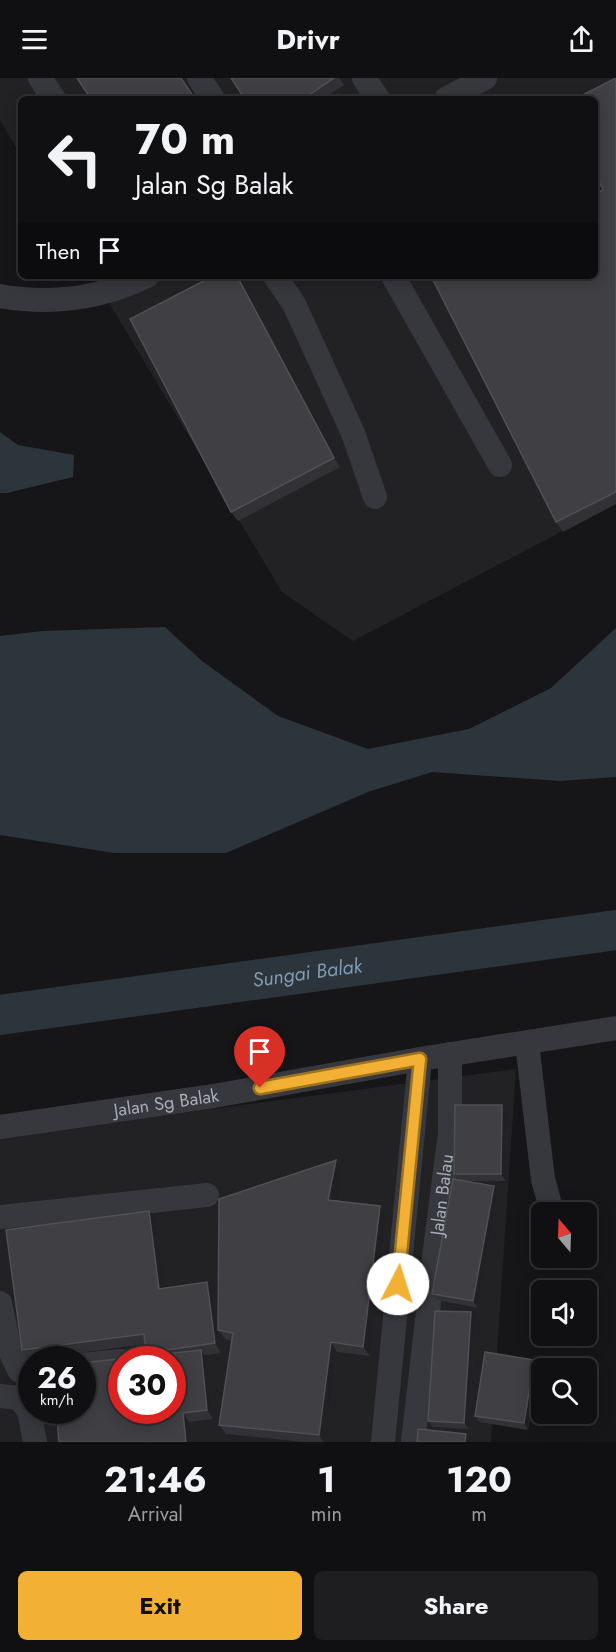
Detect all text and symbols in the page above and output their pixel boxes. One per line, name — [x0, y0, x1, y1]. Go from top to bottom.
text: Drivr — [276, 20, 340, 59]
icon: menu — [18, 23, 51, 56]
icon: share — [565, 23, 598, 56]
text: 70 m — [135, 109, 235, 170]
icon: left — [36, 120, 114, 198]
text: Jalan Sg Balak — [135, 165, 293, 204]
icon: arrive — [93, 234, 126, 267]
text: Then — [36, 235, 81, 267]
water label: Sungai Balak — [251, 951, 365, 995]
pin — [234, 1026, 285, 1088]
icon: arrive — [243, 1035, 276, 1068]
street label: Jalan Sg Balak — [110, 1082, 221, 1124]
street label: Jalan Balau — [424, 1153, 460, 1239]
north arrow — [531, 1202, 597, 1268]
map controls — [531, 1202, 597, 1424]
position arrow — [366, 1252, 430, 1316]
button: sound — [531, 1280, 597, 1346]
speed limit sign: 30 — [108, 1346, 186, 1424]
text: 26 — [37, 1356, 77, 1399]
button: search — [531, 1358, 597, 1424]
text: km/h — [40, 1389, 74, 1411]
text: 21:46 — [104, 1453, 207, 1505]
text: 1 — [317, 1453, 336, 1505]
text: 120 — [446, 1453, 512, 1505]
text: Arrival — [128, 1500, 183, 1529]
text: min — [311, 1500, 342, 1529]
text: m — [471, 1500, 487, 1529]
button: Exit — [18, 1571, 302, 1640]
button: Share — [314, 1571, 598, 1640]

